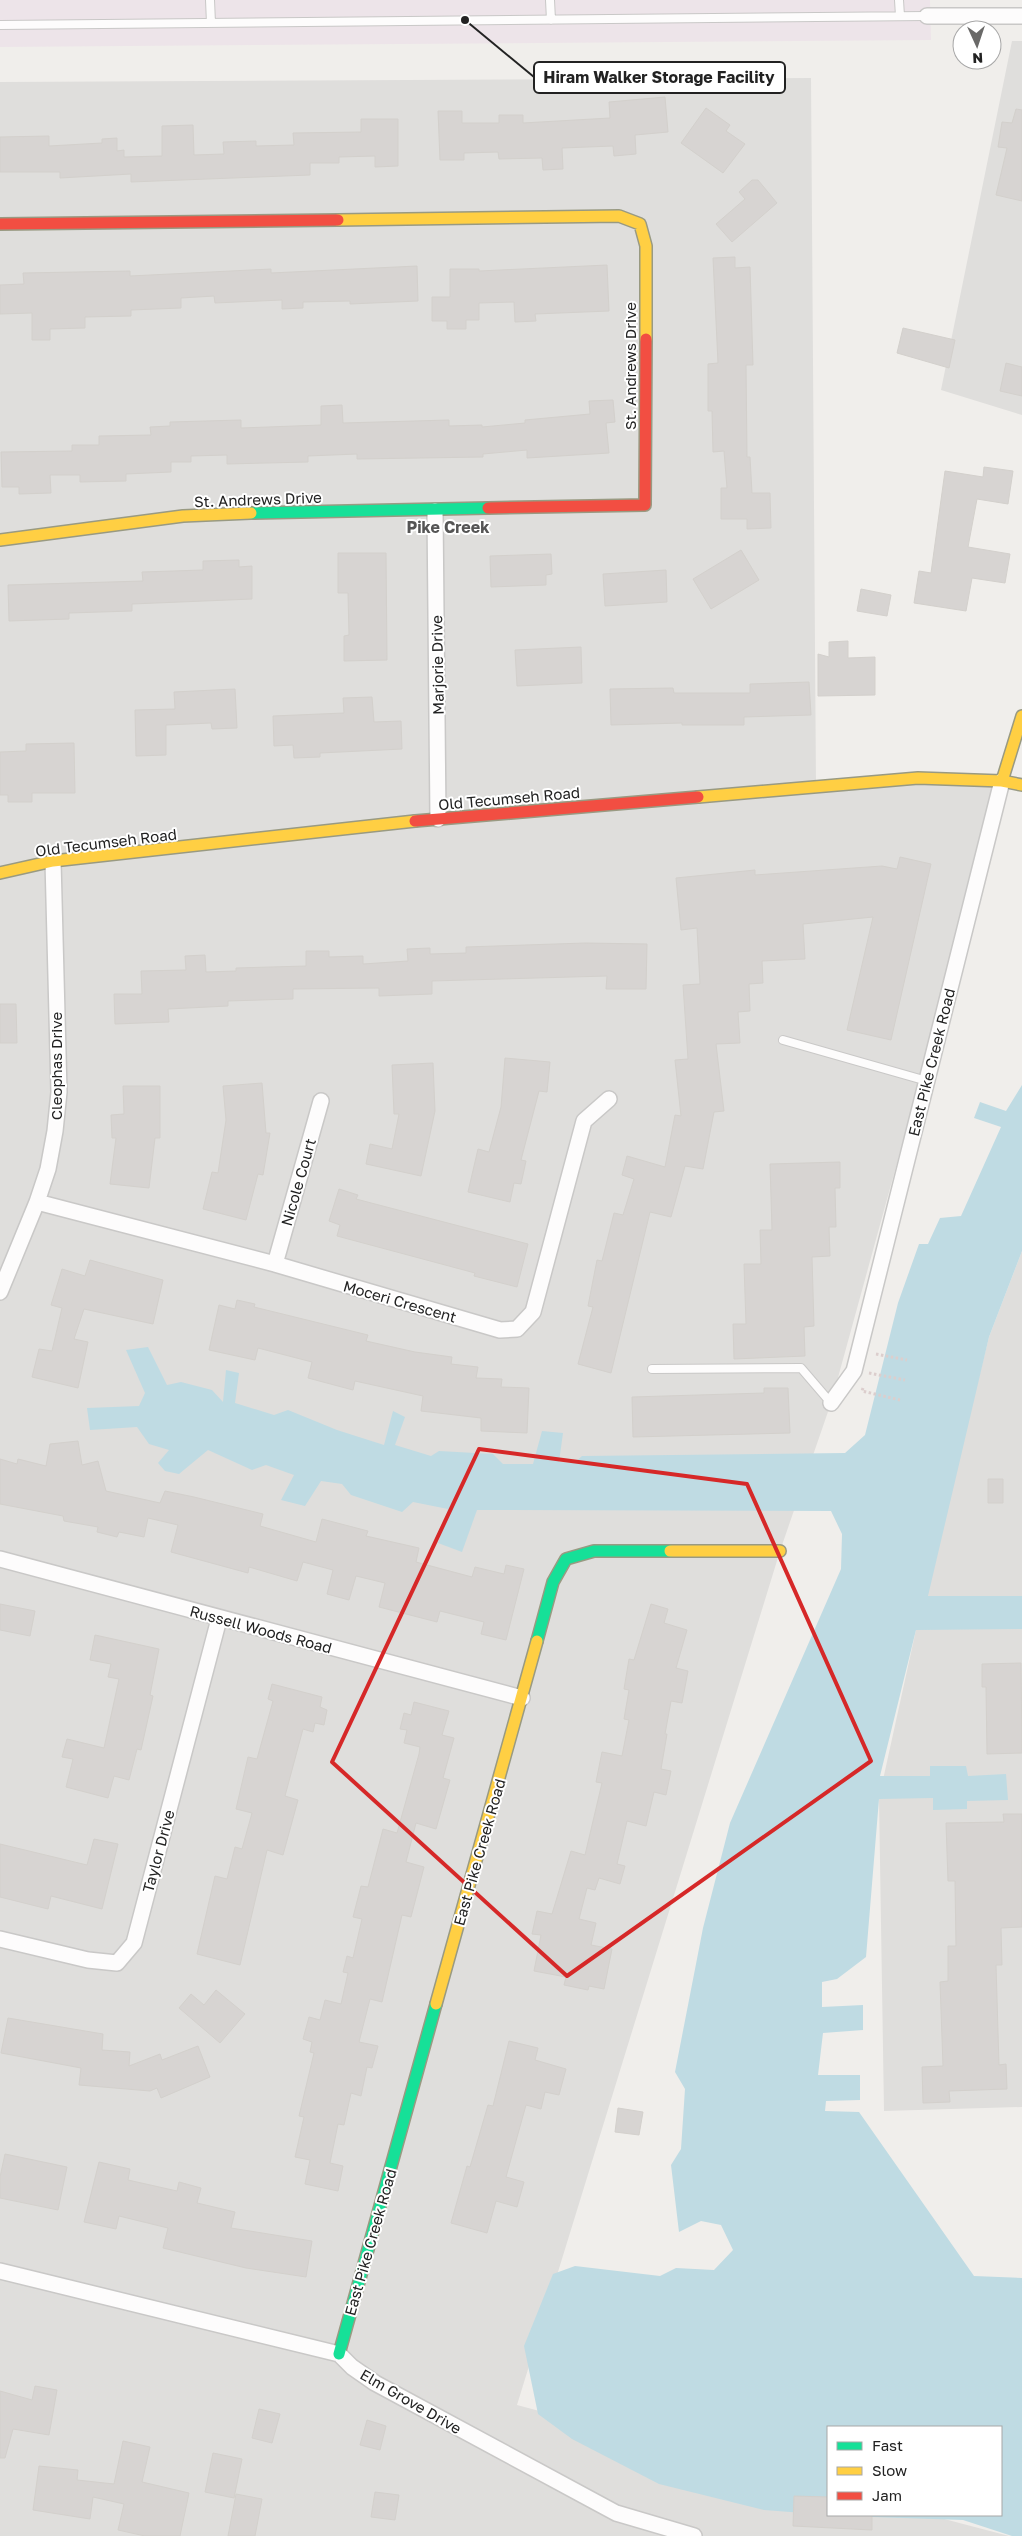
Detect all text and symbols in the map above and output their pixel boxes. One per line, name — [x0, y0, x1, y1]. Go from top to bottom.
north arrow — [952, 20, 1002, 70]
text: N — [972, 50, 983, 67]
callout: Hiram Walker Storage Facility — [534, 62, 785, 93]
text: Hiram Walker Storage Facility — [543, 67, 775, 87]
street label: St. Andrews Drive — [621, 302, 639, 430]
street label: St. Andrews Drive — [194, 488, 322, 510]
district label: Pike Creek — [406, 517, 490, 537]
street label: Marjorie Drive — [427, 615, 447, 715]
street label: Old Tecumseh Road — [437, 783, 581, 813]
street label: Old Tecumseh Road — [34, 824, 178, 860]
street label: East Pike Creek Road — [904, 986, 958, 1138]
street label: Cleophas Drive — [47, 1012, 65, 1120]
street label: Nicole Court — [277, 1136, 319, 1228]
street label: Moceri Crescent — [341, 1276, 459, 1326]
street label: Russell Woods Road — [188, 1601, 334, 1657]
street label: East Pike Creek Road — [449, 1777, 509, 1927]
street label: Taylor Drive — [138, 1807, 178, 1894]
street label: East Pike Creek Road — [340, 2167, 400, 2317]
street label: Elm Grove Drive — [357, 2365, 465, 2437]
legend — [827, 2426, 1002, 2516]
text: Fast — [872, 2436, 903, 2454]
text: Slow — [872, 2461, 907, 2479]
text: Jam — [872, 2486, 902, 2504]

